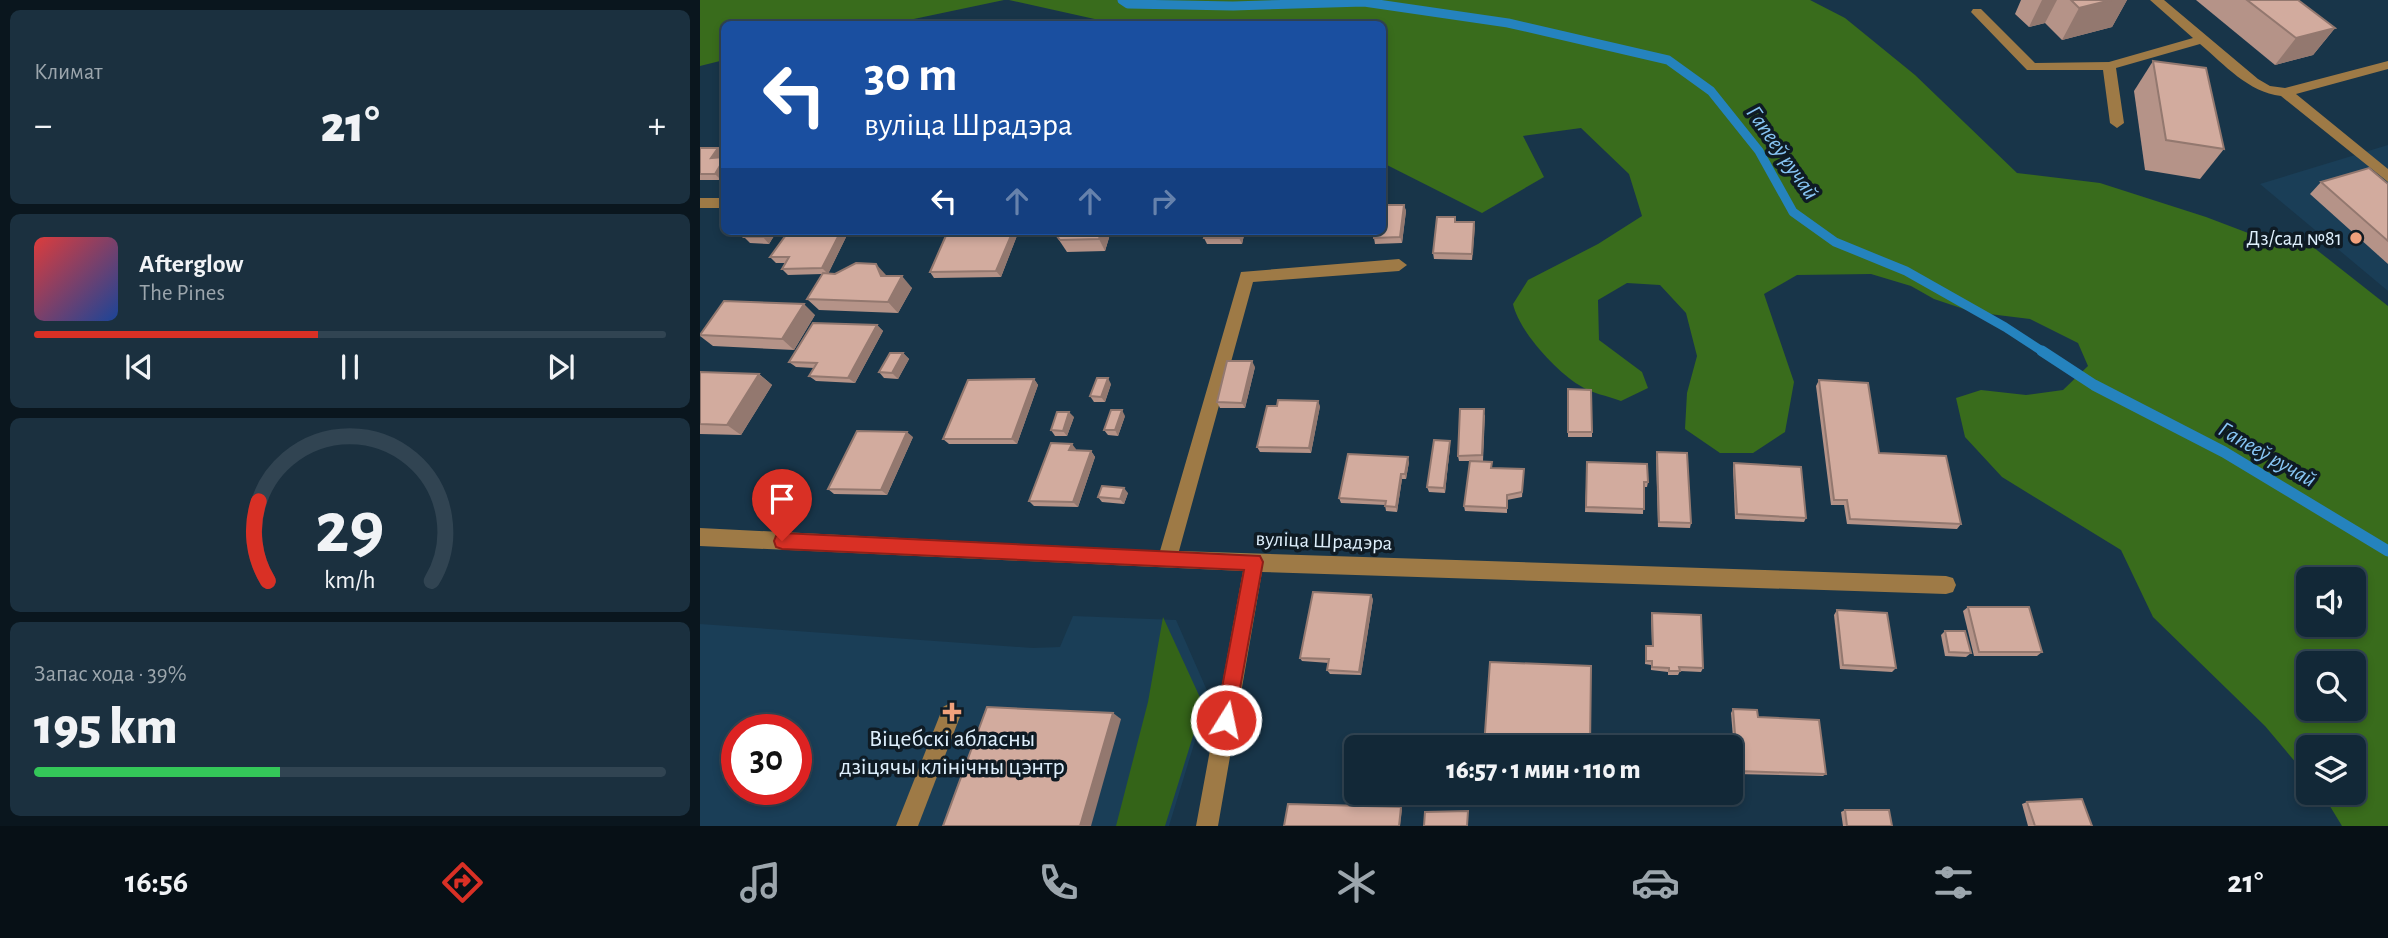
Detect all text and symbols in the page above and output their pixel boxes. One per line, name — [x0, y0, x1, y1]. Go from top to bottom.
icon: left — [749, 49, 840, 140]
text: 30 m — [864, 51, 958, 100]
text: Климат — [34, 61, 103, 84]
text: 21° — [320, 99, 380, 151]
water label: Гапееў ручай — [1741, 102, 1823, 204]
text: − — [34, 107, 52, 145]
text: + — [648, 107, 666, 145]
text: вуліца Шрадэра — [864, 109, 1073, 141]
icon: left — [925, 182, 963, 220]
icon: ahead — [998, 182, 1036, 220]
icon: ahead — [1071, 182, 1109, 220]
icon: right — [1144, 182, 1182, 220]
place label: Дз/сад №81 — [2247, 228, 2342, 249]
marker: Дз/сад №81 — [2348, 230, 2364, 246]
text: Afterglow — [139, 251, 243, 277]
text: The Pines — [139, 282, 225, 305]
icon: previous — [120, 348, 158, 386]
icon: pause — [331, 348, 369, 386]
icon: next — [542, 348, 580, 386]
water label: Гапееў ручай — [2214, 418, 2320, 492]
pin — [752, 469, 812, 541]
icon: arrive — [763, 480, 801, 518]
text: 29 — [315, 493, 385, 566]
street label: вуліца Шрадэра — [1255, 528, 1393, 554]
map controls — [2296, 567, 2366, 805]
button: sound — [2296, 567, 2366, 637]
text: km/h — [324, 568, 376, 593]
button: search — [2296, 651, 2366, 721]
text: Запас хода · 39% — [34, 663, 187, 686]
position arrow — [1189, 683, 1263, 757]
text: 195 km — [34, 701, 178, 753]
marker: Віцебскі абласны дзіцячы клінічны цэнтр — [942, 702, 962, 722]
speed limit sign: 30 — [721, 714, 812, 805]
place label: Віцебскі абласны дзіцячы клінічны цэнтр — [839, 727, 1065, 779]
button: layers — [2296, 735, 2366, 805]
text: 16:57 · 1 мин · 110 m — [1446, 757, 1641, 783]
icon: directions — [438, 858, 487, 907]
icon: music — [736, 858, 785, 907]
icon: phone — [1034, 858, 1083, 907]
icon: climate — [1332, 858, 1381, 907]
icon: car — [1631, 858, 1680, 907]
icon: filters — [1929, 858, 1978, 907]
text: 16:56 — [125, 866, 188, 898]
text: 21° — [2227, 866, 2263, 898]

